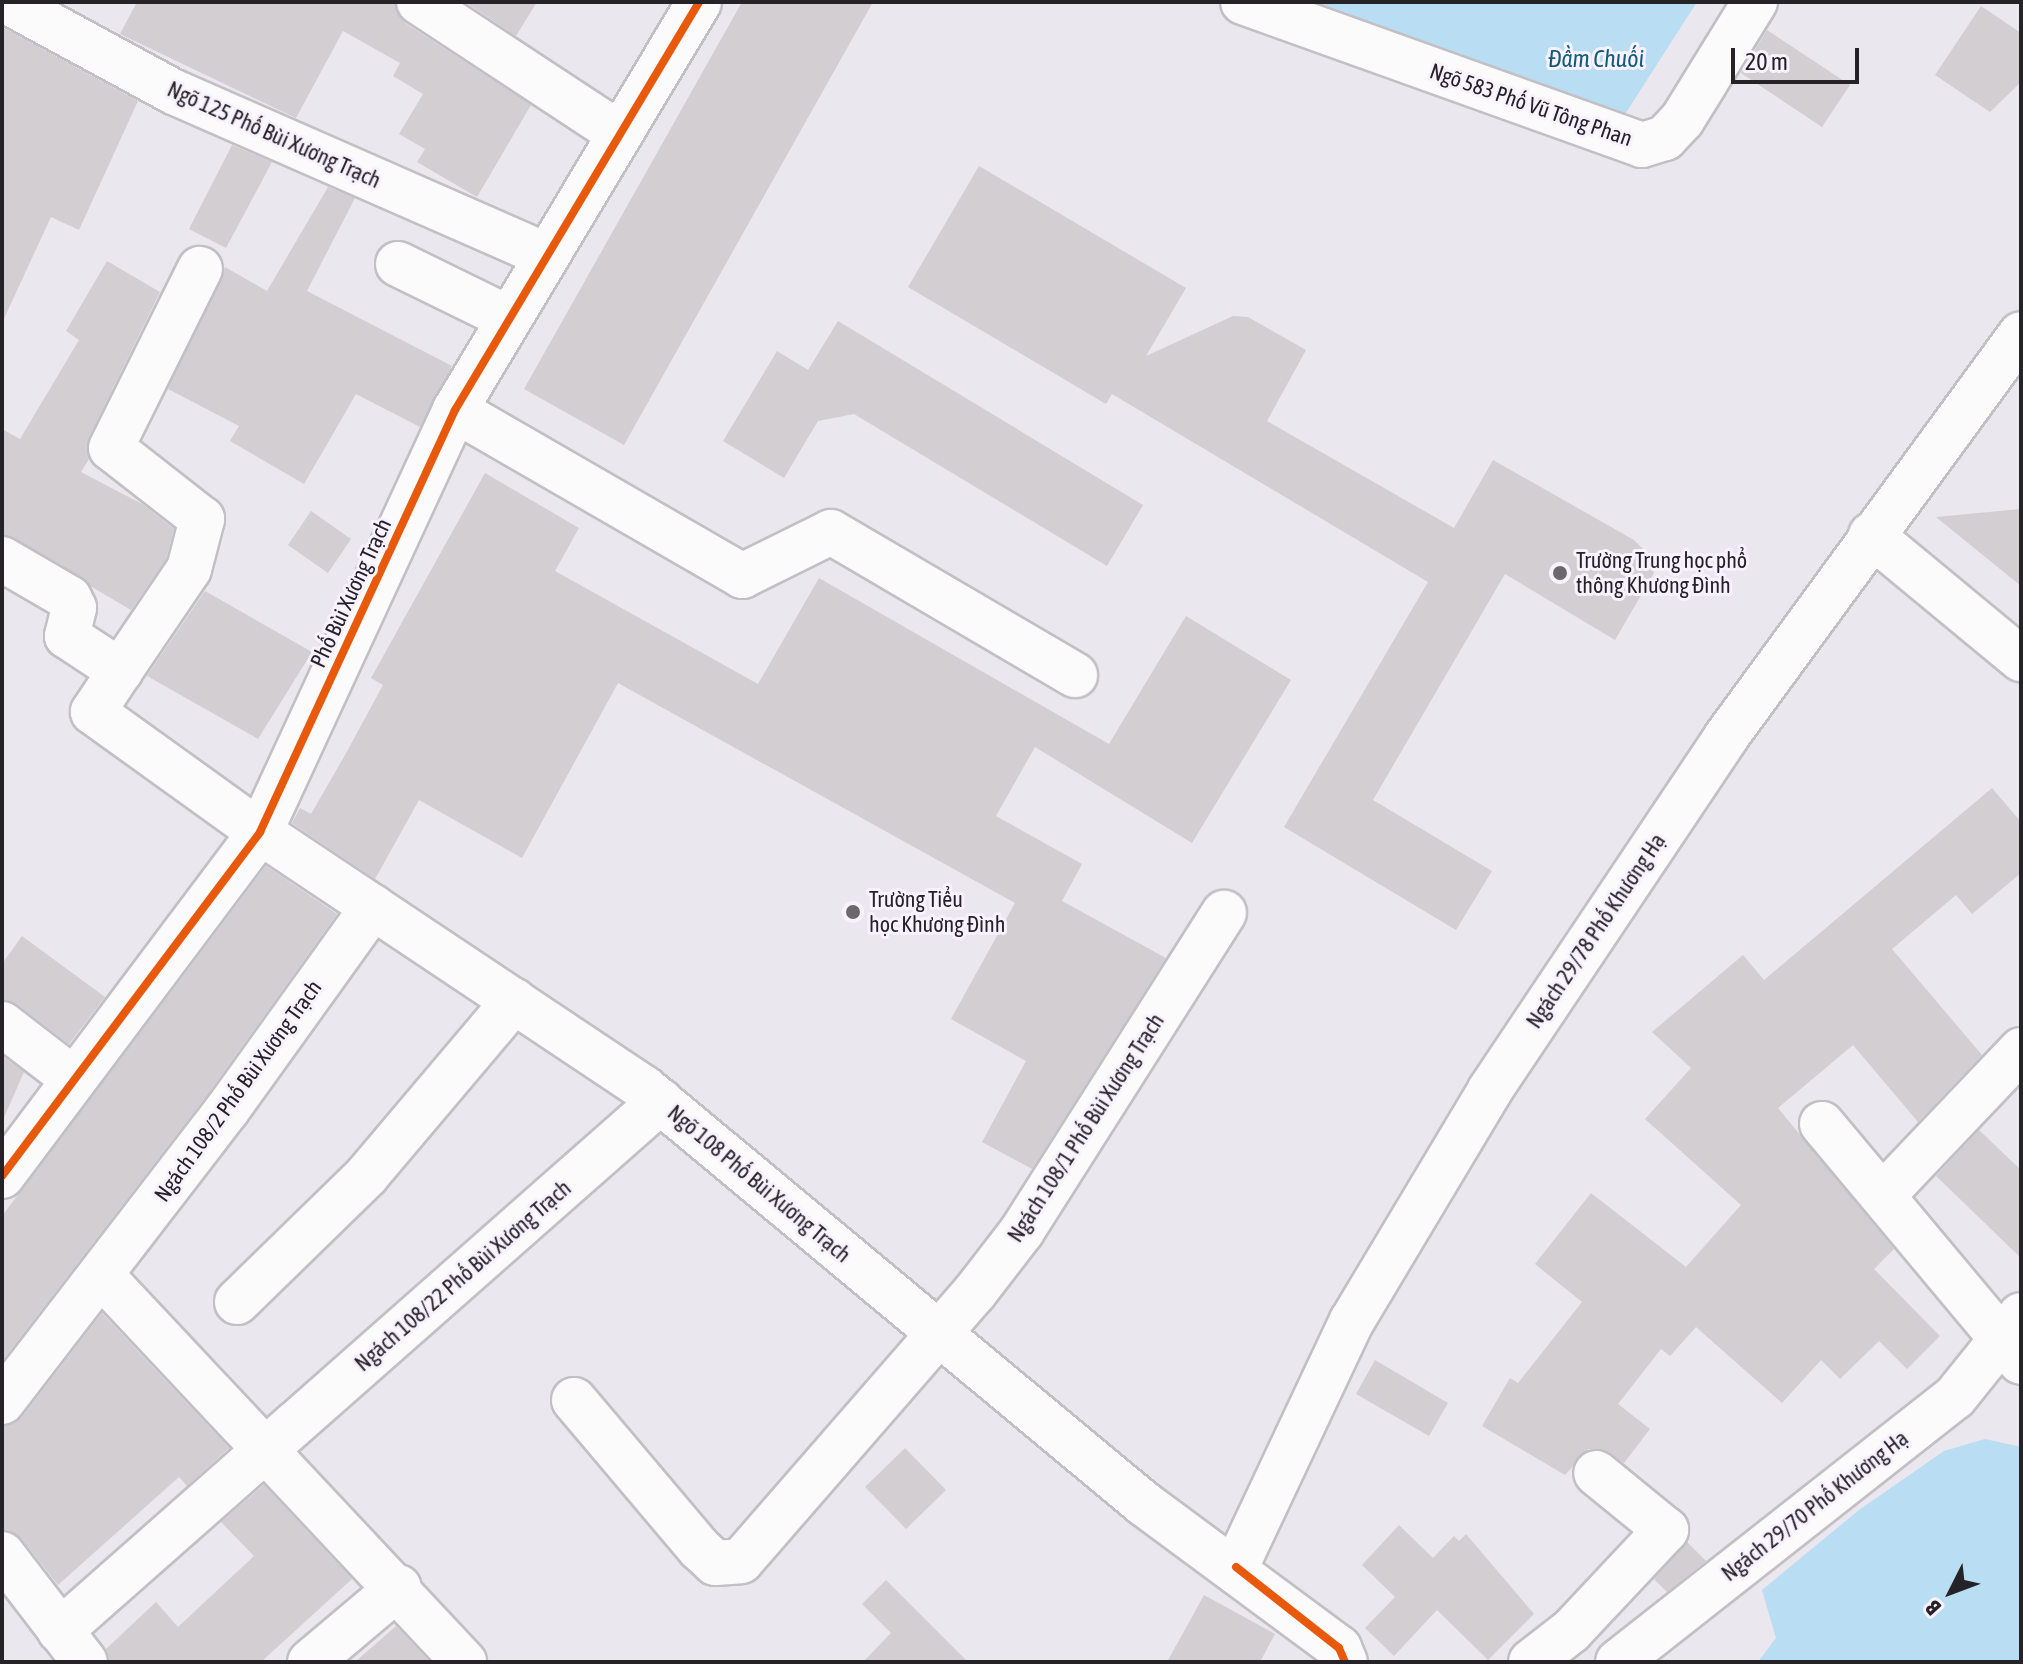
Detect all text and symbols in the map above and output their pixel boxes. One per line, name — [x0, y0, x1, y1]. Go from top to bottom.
scale bar — [1735, 32, 1863, 82]
water label: Đầm Chuối — [1548, 45, 1644, 73]
text: 20 m — [1745, 48, 1788, 75]
street label: Ngõ 583 Phố Vũ Tông Phan — [1426, 58, 1636, 152]
street label: Ngõ 125 Phố Bùi Xương Trạch — [163, 76, 385, 194]
street label: Phố Bùi Xương Trạch — [305, 514, 397, 672]
place label: Trường Trung học phổ thông Khương Đình — [1576, 547, 1747, 598]
marker: Trường Trung học phổ thông Khương Đình — [1551, 564, 1569, 582]
street label: Ngách 29/78 Phố Khương Hạ — [1521, 829, 1671, 1033]
place label: Trường Tiểu học Khương Đình — [869, 886, 1005, 938]
marker: Trường Tiểu học Khương Đình — [844, 903, 862, 921]
street label: Ngách 108/2 Phố Bùi Xương Trạch — [149, 975, 327, 1207]
street label: Ngách 108/1 Phố Bùi Xương Trạch — [1002, 1009, 1170, 1247]
street label: Ngõ 108 Phố Bùi Xương Trạch — [662, 1100, 856, 1268]
street label: Ngách 108/22 Phố Bùi Xương Trạch — [350, 1175, 576, 1377]
street label: Ngách 29/70 Phố Khương Hạ — [1717, 1425, 1913, 1587]
north arrow — [1911, 1552, 1991, 1632]
text: B — [1920, 1595, 1946, 1621]

